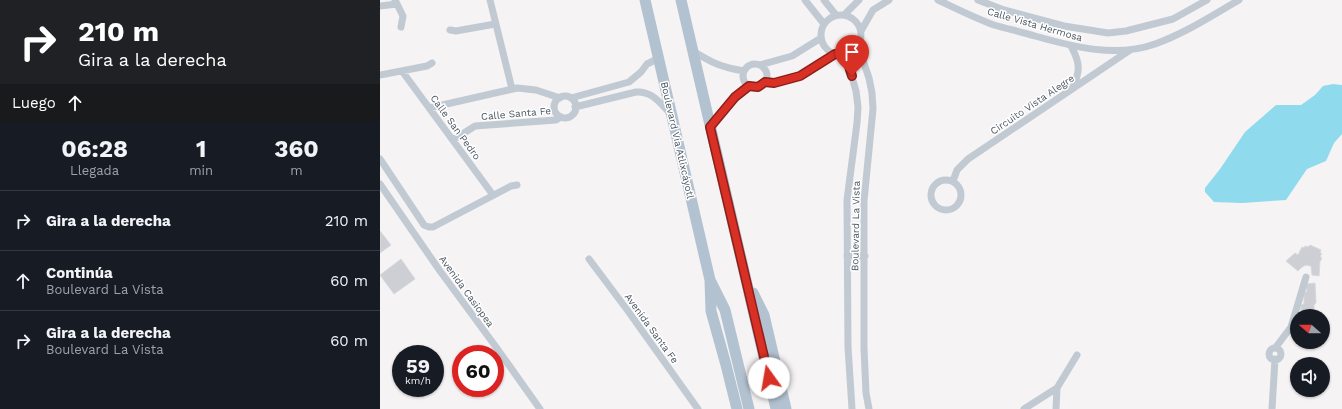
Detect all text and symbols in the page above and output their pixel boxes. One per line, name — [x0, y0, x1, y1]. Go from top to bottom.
street label: Calle Vista Hermosa — [986, 6, 1084, 43]
text: 210 m — [78, 15, 159, 48]
icon: right — [12, 16, 64, 68]
pin — [835, 35, 869, 76]
icon: arrive — [841, 41, 863, 63]
text: Gira a la derecha — [78, 49, 227, 70]
street label: Circuito Vista Alegre — [988, 72, 1076, 137]
street label: Boulevard Vía Atlixcáyotl — [659, 81, 696, 200]
icon: ahead — [64, 92, 86, 114]
street label: Calle San Pedro — [428, 93, 483, 162]
text: Luego — [12, 94, 56, 112]
street label: Calle Santa Fe — [481, 105, 552, 122]
text: 06:28 — [61, 135, 128, 163]
text: 1 — [196, 135, 206, 163]
text: 360 — [274, 135, 319, 163]
text: Llegada — [70, 163, 119, 178]
text: min — [189, 163, 213, 178]
text: m — [290, 163, 303, 178]
street label: Boulevard La Vista — [849, 180, 862, 271]
icon: right — [12, 210, 34, 232]
text: Gira a la derecha — [46, 212, 171, 230]
text: 210 m — [325, 212, 368, 230]
street label: Avenida Casiopea — [437, 254, 496, 329]
text: Continúa — [46, 264, 113, 282]
icon: ahead — [12, 270, 34, 292]
text: 60 m — [330, 272, 368, 290]
text: Boulevard La Vista — [46, 282, 164, 297]
street label: Avenida Santa Fe — [623, 291, 681, 366]
north arrow — [1290, 309, 1330, 349]
map controls — [1290, 309, 1330, 397]
text: Gira a la derecha — [46, 324, 171, 342]
icon: right — [12, 330, 34, 352]
text: 60 m — [330, 332, 368, 350]
text: Boulevard La Vista — [46, 342, 164, 357]
speed limit sign: 60 — [452, 345, 504, 397]
text: 59 — [406, 354, 430, 378]
position arrow — [748, 357, 790, 399]
button: sound — [1290, 357, 1330, 397]
text: km/h — [405, 375, 431, 386]

